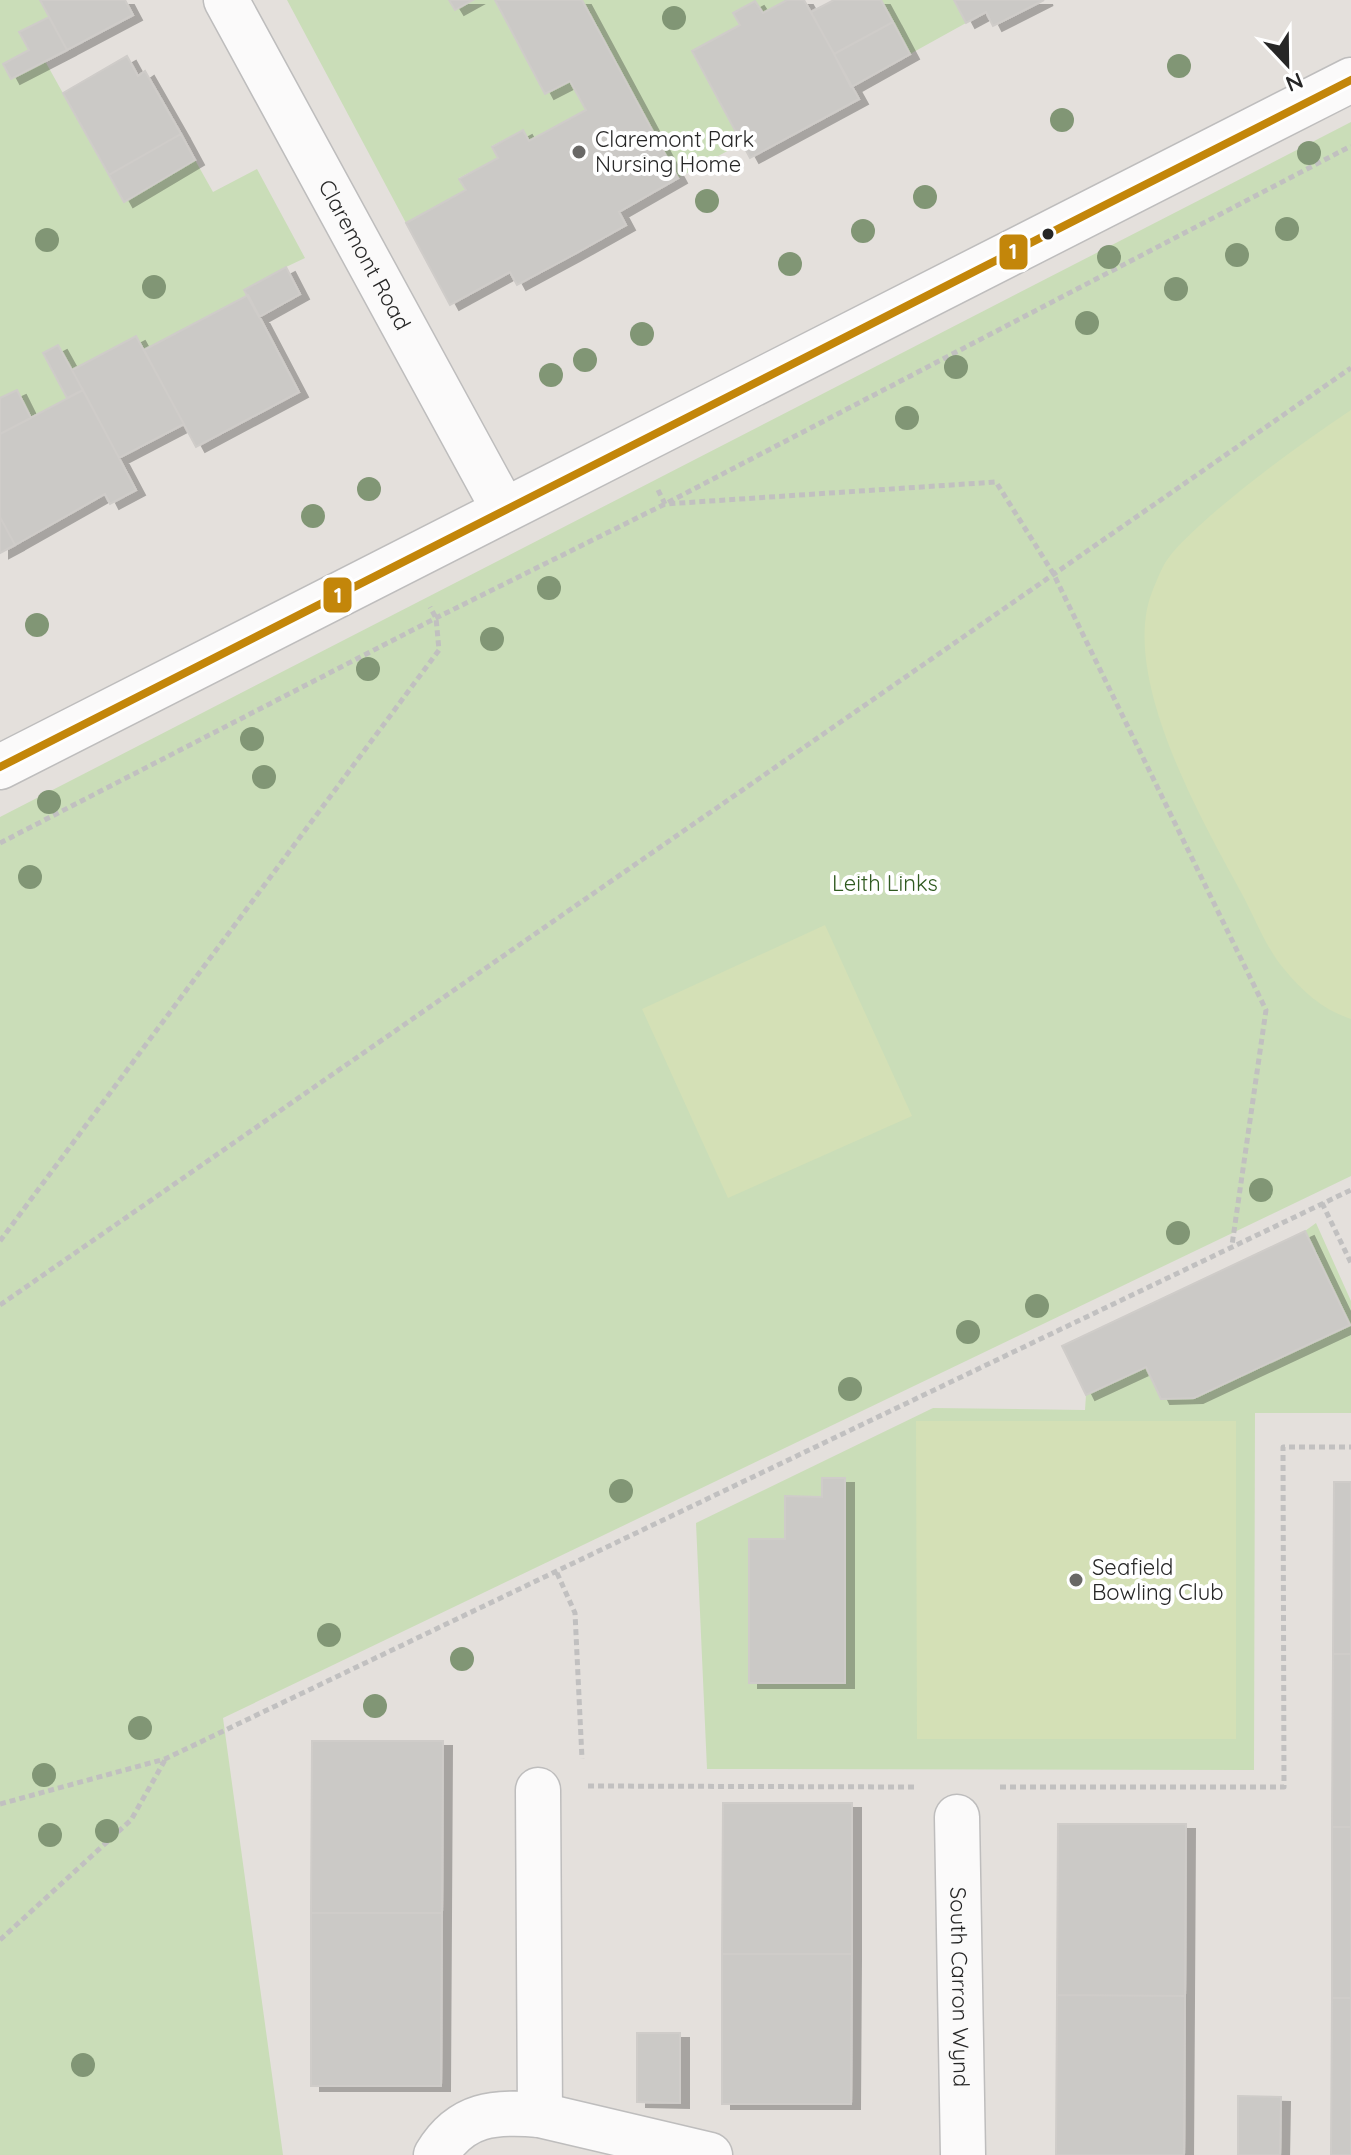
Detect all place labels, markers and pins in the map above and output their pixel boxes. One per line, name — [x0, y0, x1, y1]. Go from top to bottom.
place label: Claremont Park Nursing Home — [595, 125, 754, 178]
marker: Claremont Park Nursing Home — [570, 143, 588, 161]
unlabelled marker — [1040, 226, 1056, 242]
place label: Seafield Bowling Club — [1092, 1553, 1224, 1606]
marker: Seafield Bowling Club — [1067, 1571, 1085, 1589]

